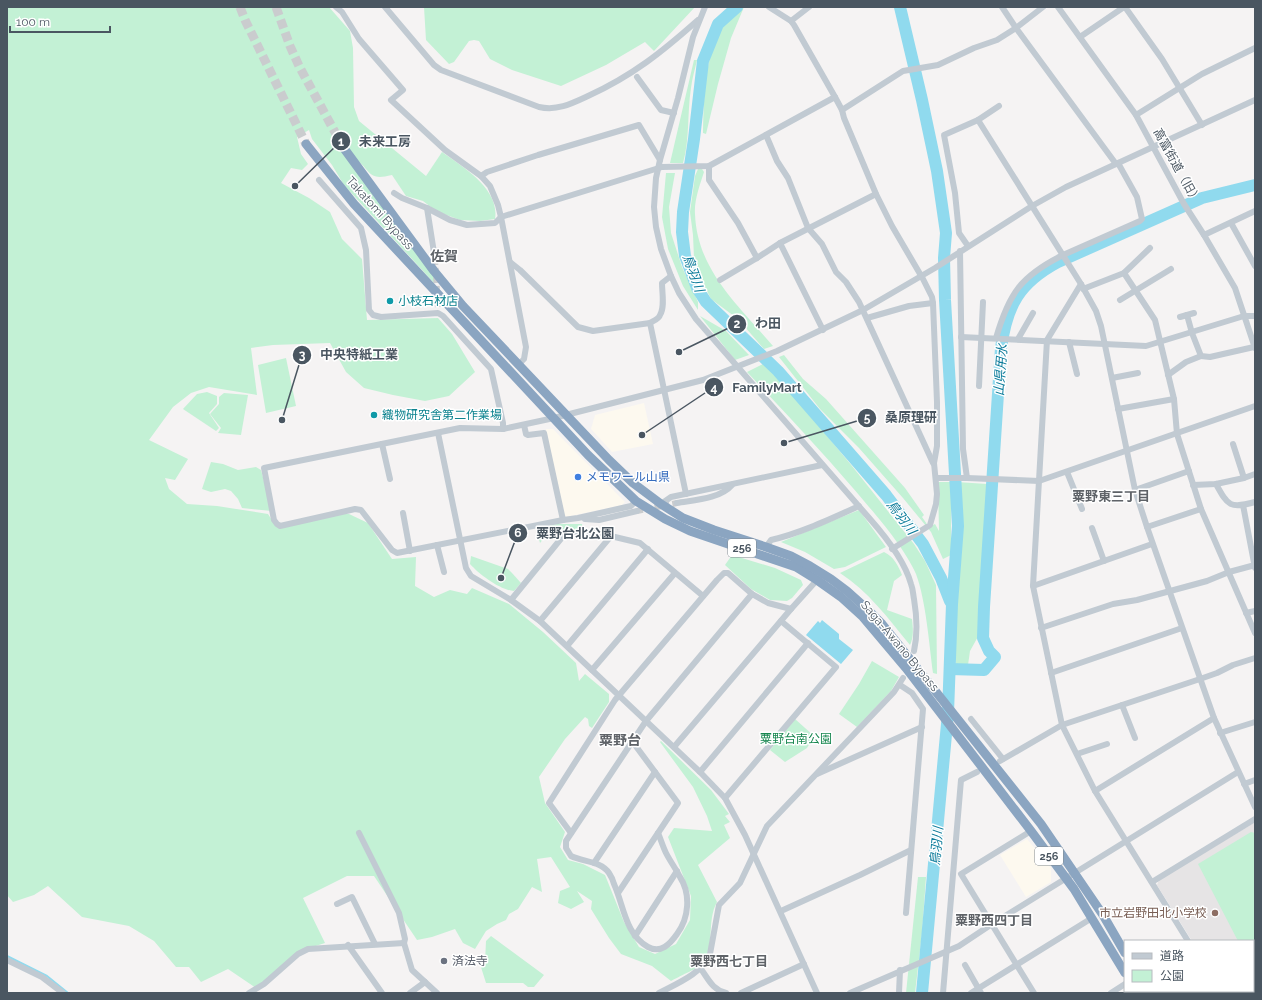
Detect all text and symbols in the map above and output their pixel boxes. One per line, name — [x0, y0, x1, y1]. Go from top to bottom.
scale bar — [10, 8, 110, 34]
text: 100 m — [16, 15, 50, 29]
street label: 高富街道（旧） — [1151, 126, 1203, 206]
callout: 未来工房 — [331, 129, 419, 154]
text: 未来工房 — [359, 134, 411, 149]
text: 1 — [338, 135, 344, 149]
street label: Takatomi Bypass — [344, 174, 417, 252]
district label: 佐賀 — [430, 248, 458, 264]
water label: 鳥羽川 — [680, 252, 708, 296]
place label: 小枝石材店 — [398, 294, 458, 308]
marker: 小枝石材店 — [385, 296, 395, 306]
callout: わ田 — [727, 311, 789, 336]
text: わ田 — [755, 316, 781, 331]
text: 2 — [734, 317, 741, 331]
callout: 中央特紙工業 — [292, 342, 406, 367]
water label: 山県用水 — [991, 342, 1010, 397]
text: 中央特紙工業 — [320, 347, 398, 362]
text: 3 — [299, 348, 306, 362]
callout: FamilyMart — [704, 375, 810, 400]
text: FamilyMart — [732, 380, 802, 395]
text: 4 — [711, 381, 718, 395]
callout: 桑原理研 — [857, 405, 945, 430]
place label: 織物研究舎第二作業場 — [382, 408, 502, 422]
marker: 織物研究舎第二作業場 — [369, 410, 379, 420]
text: 桑原理研 — [885, 410, 937, 425]
text: 5 — [864, 411, 871, 425]
place label: メモワール山県 — [586, 470, 670, 484]
marker: メモワール山県 — [573, 472, 583, 482]
district label: 粟野東三丁目 — [1072, 489, 1150, 504]
water label: 鳥羽川 — [884, 497, 921, 539]
callout: 粟野台北公園 — [508, 521, 622, 546]
text: 6 — [514, 526, 522, 540]
text: 粟野台北公園 — [536, 526, 614, 541]
road number: 256 — [728, 539, 756, 557]
street label: Saga-Awano Bypass — [858, 598, 942, 694]
district label: 粟野台 — [599, 732, 641, 748]
park label: 粟野台南公園 — [760, 732, 832, 746]
water label: 鳥羽川 — [927, 824, 946, 866]
road number: 256 — [1035, 847, 1063, 865]
place label: 市立岩野田北小学校 — [1099, 906, 1207, 920]
marker: 市立岩野田北小学校 — [1210, 908, 1220, 918]
district label: 粟野西四丁目 — [955, 913, 1033, 928]
legend — [1124, 940, 1254, 992]
text: 道路 — [1160, 949, 1184, 963]
place label: 済法寺 — [452, 954, 488, 968]
district label: 粟野西七丁目 — [690, 954, 768, 969]
marker: 済法寺 — [439, 956, 449, 966]
text: 公園 — [1160, 969, 1184, 983]

